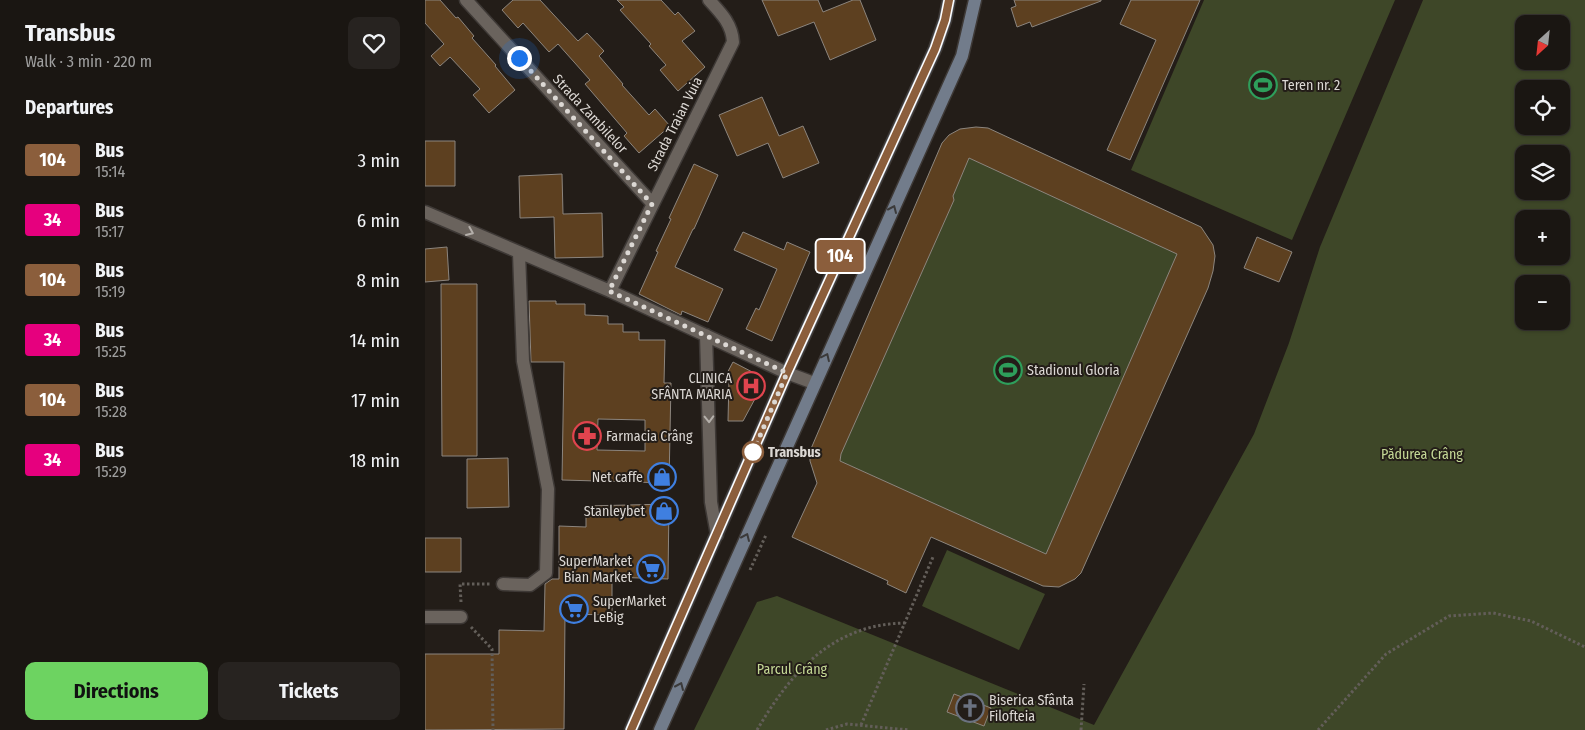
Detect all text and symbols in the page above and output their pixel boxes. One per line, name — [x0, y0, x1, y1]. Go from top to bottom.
north arrow — [1515, 15, 1570, 70]
map controls — [1515, 15, 1570, 330]
button: heart — [348, 17, 400, 69]
text: Transbus — [25, 19, 115, 47]
your location — [507, 46, 532, 71]
text: Walk · 3 min · 220 m — [25, 52, 152, 71]
sports icon: Teren nr. 2 — [1248, 70, 1278, 100]
street label: Strada Zambilelor — [549, 71, 631, 157]
street label: Strada Traian Vuia — [644, 74, 706, 174]
place label: Teren nr. 2 — [1282, 77, 1340, 94]
button: locate — [1515, 80, 1570, 135]
text: Departures — [25, 96, 113, 119]
text: Bus — [95, 139, 124, 162]
button: layers — [1515, 145, 1570, 200]
text: 104 — [39, 149, 66, 171]
text: 3 min — [358, 149, 400, 172]
text: 15:14 — [95, 162, 125, 181]
text: Bus — [95, 199, 124, 222]
one-way arrow — [886, 205, 897, 214]
text: 34 — [44, 209, 61, 231]
text: 6 min — [357, 209, 400, 232]
button: + — [1515, 210, 1570, 265]
text: 15:17 — [95, 222, 124, 241]
one-way arrow — [465, 225, 474, 236]
line badge: 104 — [811, 240, 869, 272]
text: 104 — [827, 245, 853, 267]
text: Bus — [95, 259, 124, 282]
text: 104 — [39, 269, 66, 291]
text: 8 min — [357, 269, 400, 292]
button: − — [1515, 275, 1570, 330]
text: 15:19 — [95, 282, 125, 301]
text: Bus — [95, 319, 124, 342]
text: 34 — [44, 329, 61, 351]
text: 14 min — [350, 329, 400, 352]
text: 15:25 — [95, 342, 126, 361]
one-way arrow — [820, 353, 830, 362]
sports icon: Stadionul Gloria — [993, 355, 1023, 385]
place label: Stadionul Gloria — [1027, 362, 1120, 379]
place label: CLINICA SFÂNTA MARIA — [651, 370, 733, 403]
hospital icon: CLINICA SFÂNTA MARIA — [736, 371, 766, 401]
text: Bus — [95, 379, 124, 402]
text: 104 — [39, 389, 66, 411]
text: 17 min — [351, 389, 400, 412]
text: 15:28 — [95, 402, 127, 421]
one-way arrow — [704, 416, 714, 423]
pharmacy icon: Farmacia Crâng — [572, 421, 602, 451]
place label: Farmacia Crâng — [606, 428, 693, 445]
text: Bus — [95, 439, 124, 462]
marker: Transbus — [742, 441, 764, 463]
place label: Transbus — [768, 444, 821, 461]
park label: Pădurea Crâng — [1381, 446, 1463, 463]
text: 34 — [44, 449, 61, 471]
text: 18 min — [349, 449, 400, 472]
text: 15:29 — [95, 462, 127, 481]
shop icon: Net caffe — [647, 462, 677, 492]
place label: Net caffe — [592, 469, 643, 486]
shop icon: Stanleybet — [649, 496, 679, 526]
place label: Stanleybet — [584, 503, 645, 520]
one-way arrow — [739, 533, 750, 542]
place label: SuperMarket Bian Market — [559, 553, 632, 586]
supermarket icon: SuperMarket Bian Market — [636, 554, 666, 584]
place label: SuperMarket LeBig — [593, 593, 667, 626]
supermarket icon: SuperMarket LeBig — [559, 594, 589, 624]
park label: Parcul Crâng — [757, 661, 828, 678]
button: Directions — [25, 662, 208, 720]
button: Tickets — [218, 662, 400, 720]
one-way arrow — [673, 682, 684, 691]
place label: Biserica Sfânta Filofteia — [989, 692, 1074, 725]
church icon: Biserica Sfânta Filofteia — [955, 693, 985, 723]

